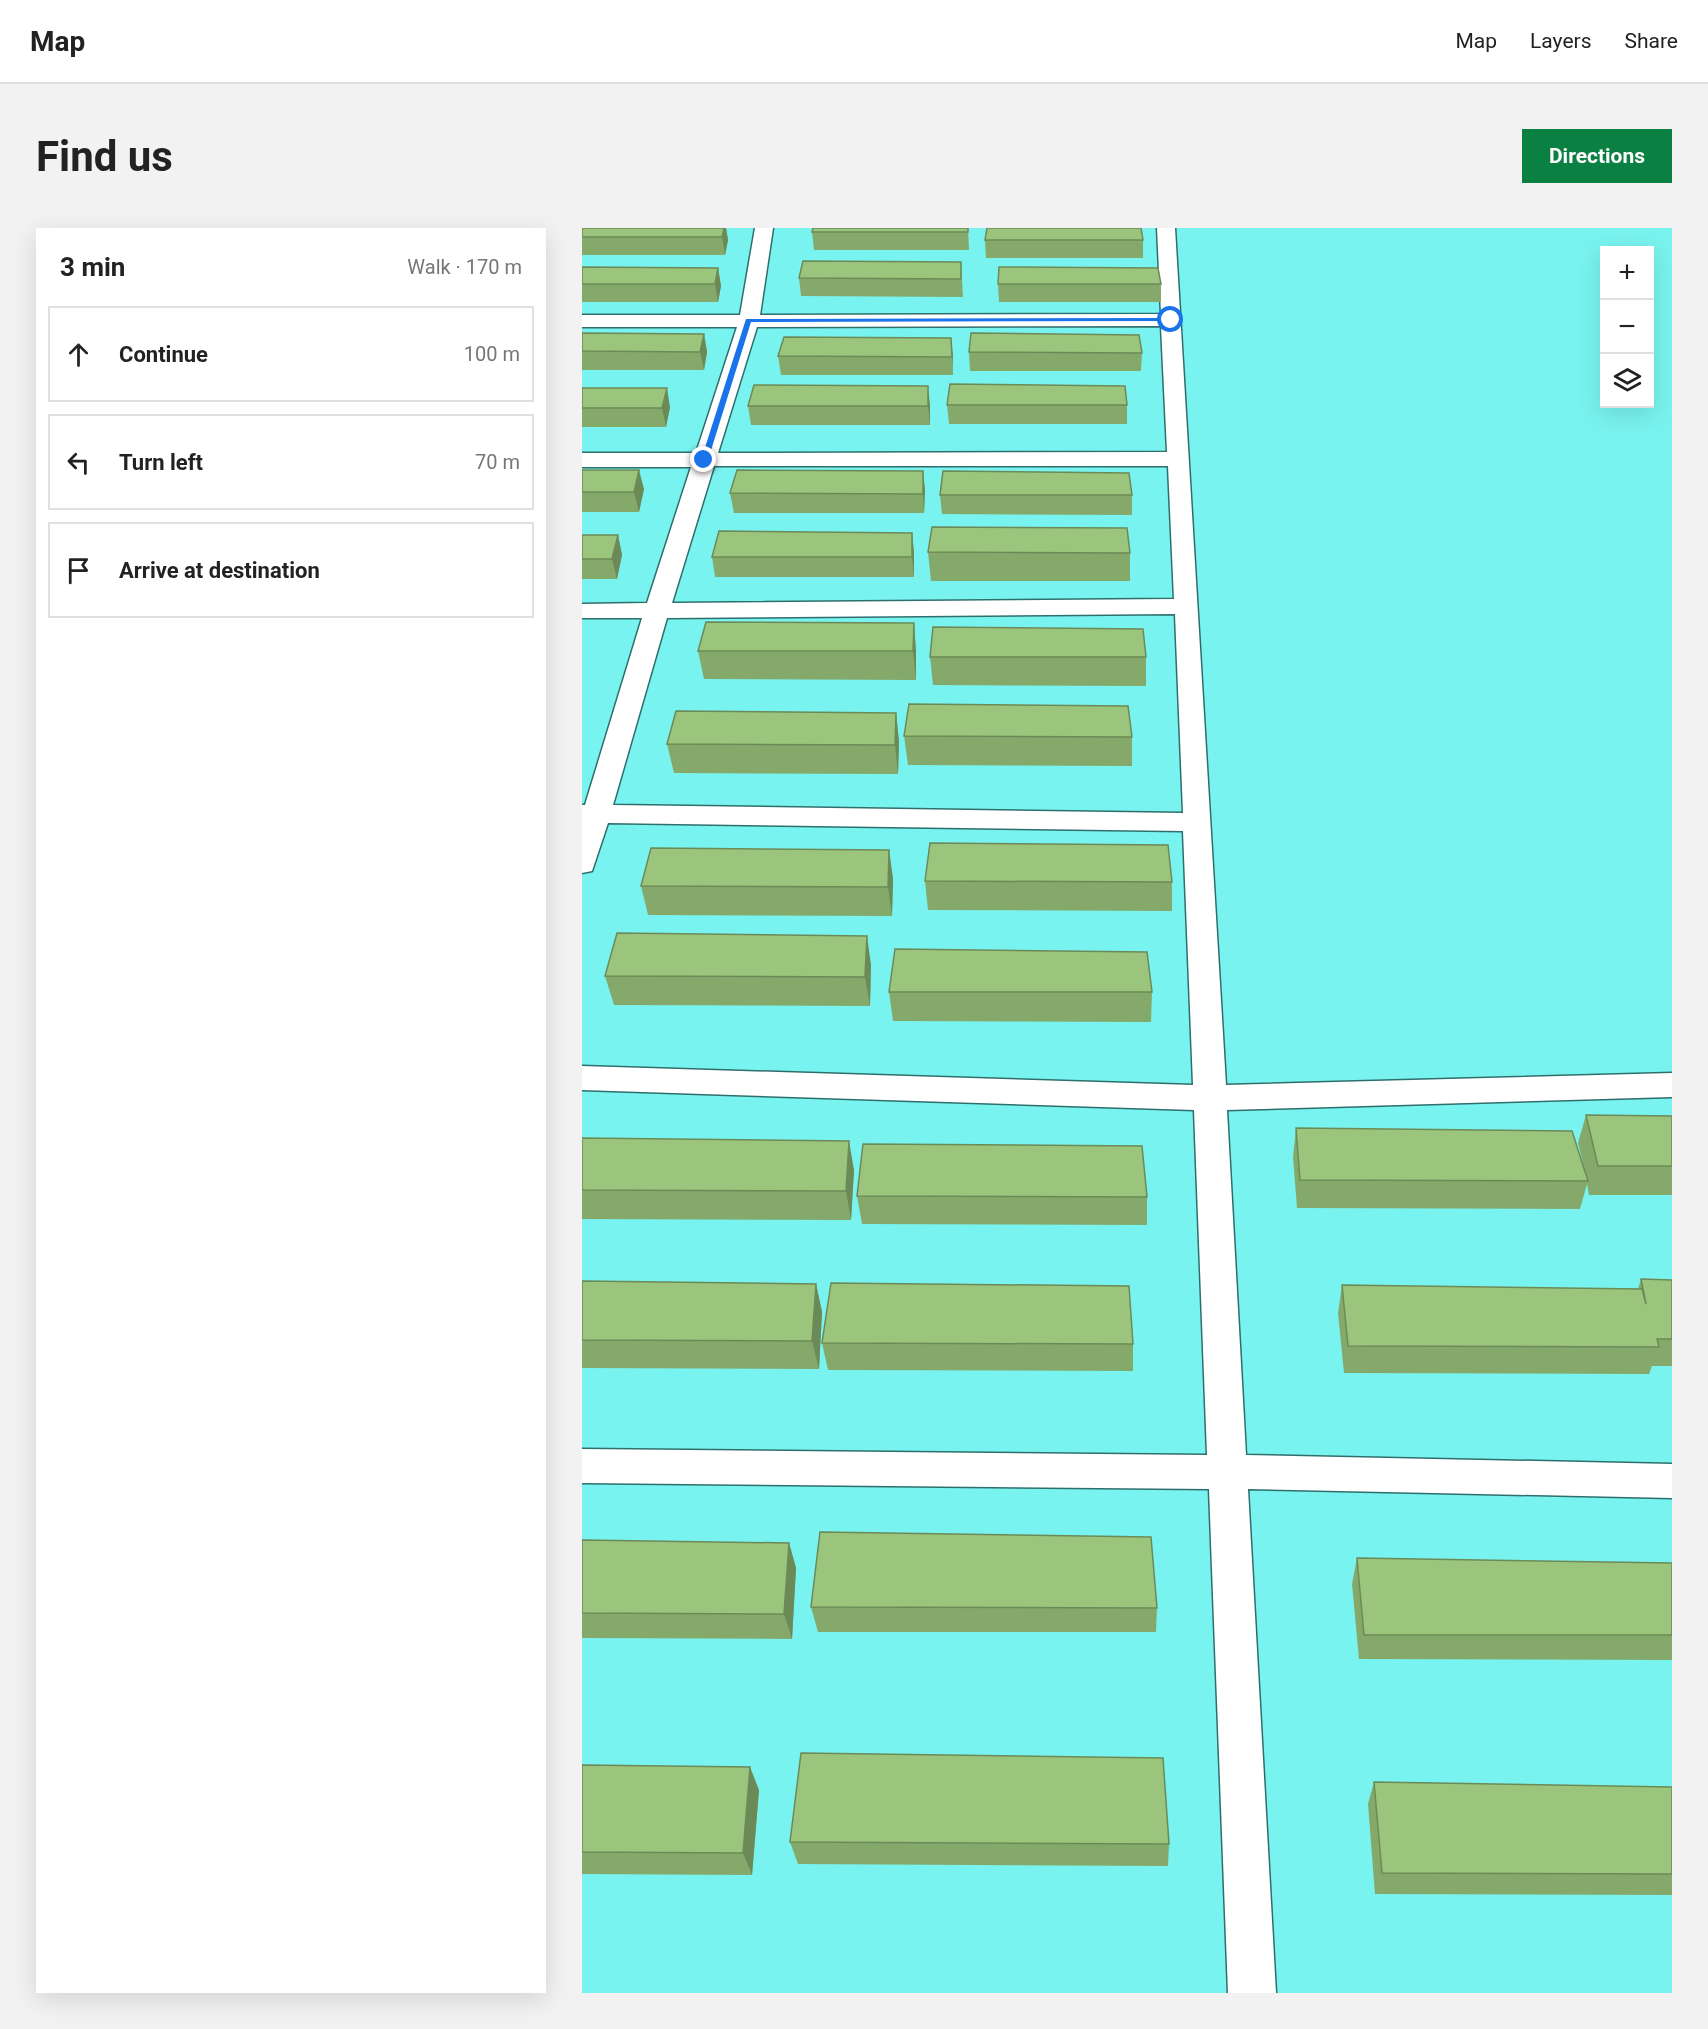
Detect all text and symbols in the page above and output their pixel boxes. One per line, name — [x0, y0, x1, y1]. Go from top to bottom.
text: Map — [30, 25, 85, 58]
text: Map — [1455, 29, 1497, 53]
text: Layers — [1530, 29, 1591, 53]
text: Share — [1624, 29, 1678, 53]
button: Directions — [1522, 129, 1672, 183]
text: Find us — [36, 132, 173, 181]
map controls — [1600, 246, 1654, 408]
button: + — [1600, 246, 1654, 300]
text: 3 min — [60, 252, 125, 282]
text: Walk · 170 m — [407, 255, 522, 279]
button: − — [1600, 300, 1654, 354]
route start — [1157, 306, 1183, 332]
icon: ahead — [62, 338, 95, 371]
text: Continue — [119, 342, 208, 367]
text: 100 m — [464, 342, 520, 366]
button: layers — [1600, 354, 1654, 408]
icon: left — [62, 446, 95, 479]
route end — [690, 446, 716, 472]
text: Turn left — [119, 450, 203, 475]
text: 70 m — [475, 450, 520, 474]
icon: arrive — [62, 554, 95, 587]
text: Arrive at destination — [119, 558, 320, 583]

